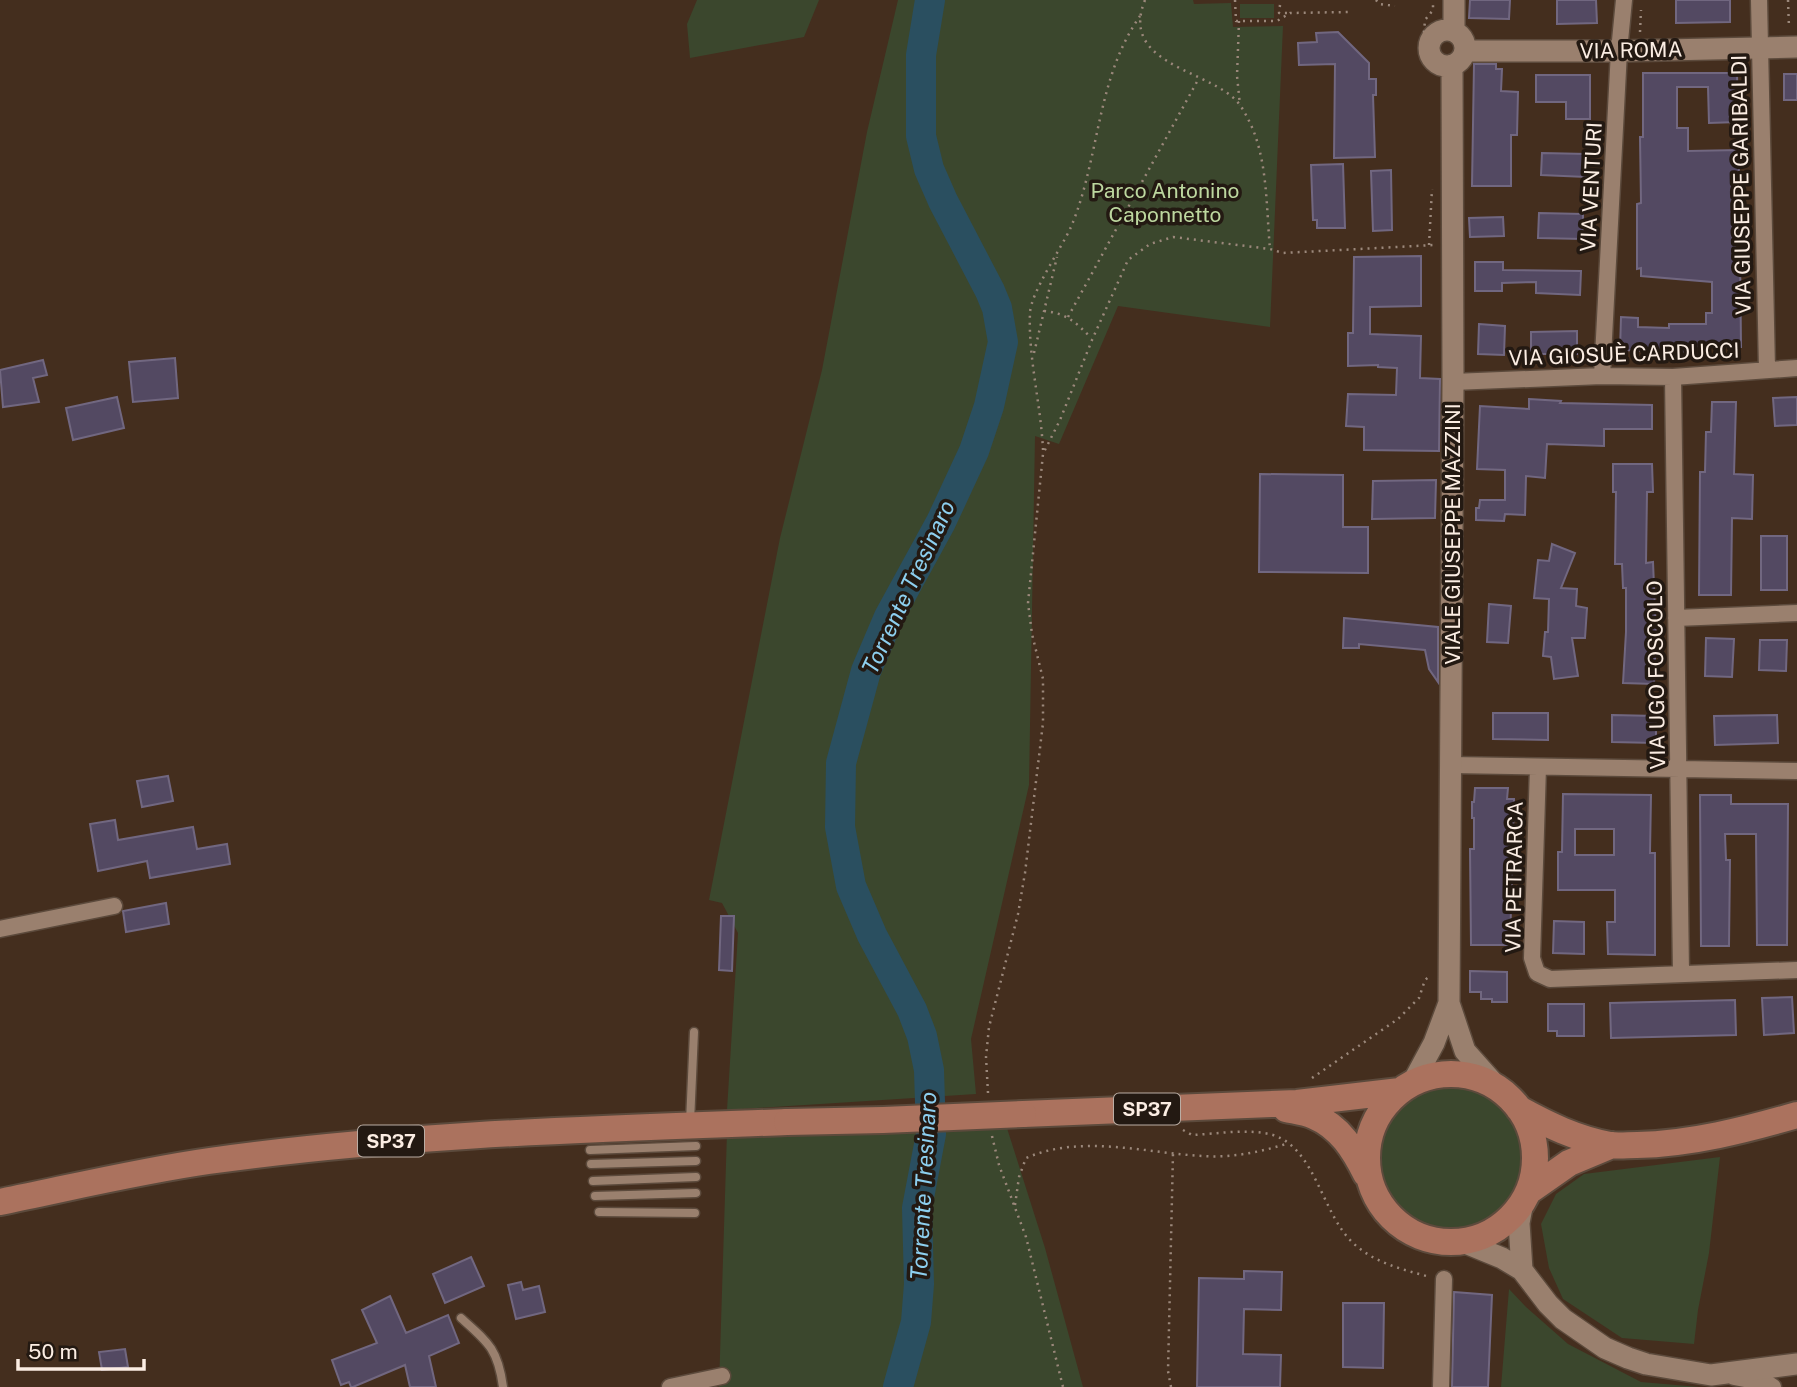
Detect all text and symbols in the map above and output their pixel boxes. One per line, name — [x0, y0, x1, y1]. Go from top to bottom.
street label: VIA ROMA — [1579, 37, 1683, 63]
street label: VIA GIUSEPPE GARIBALDI — [1726, 55, 1756, 315]
street label: VIA VENTURI — [1575, 121, 1607, 253]
park label: Parco Antonino Caponnetto — [1091, 178, 1239, 227]
street label: VIA GIOSUÈ CARDUCCI — [1508, 337, 1740, 371]
street label: VIALE GIUSEPPE MAZZINI — [1440, 403, 1465, 665]
water label: Torrente Tresinaro — [856, 496, 960, 678]
street label: VIA UGO FOSCOLO — [1642, 580, 1670, 770]
street label: VIA PETRARCA — [1500, 801, 1528, 953]
water label: Torrente Tresinaro — [905, 1091, 941, 1281]
road number: SP37 — [1114, 1093, 1180, 1124]
road number: SP37 — [358, 1126, 424, 1156]
scale bar — [18, 1328, 144, 1372]
text: 50 m — [28, 1339, 78, 1364]

